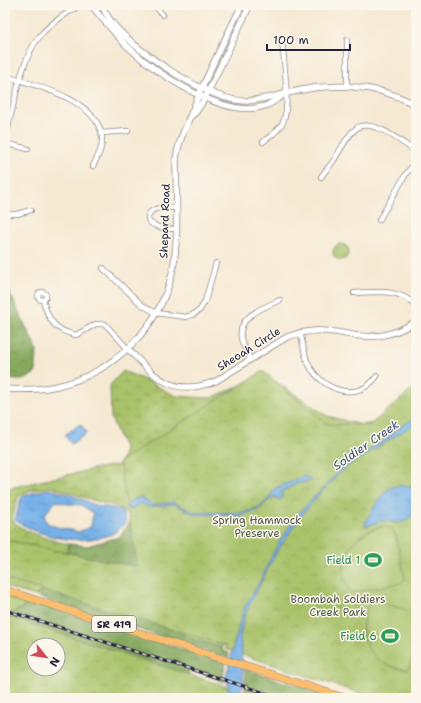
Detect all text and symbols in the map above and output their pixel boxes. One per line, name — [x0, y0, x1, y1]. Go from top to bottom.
scale bar — [267, 26, 350, 52]
text: 100 m — [273, 32, 309, 48]
street label: Shepard Road — [156, 183, 174, 259]
street label: Sheoah Circle — [215, 324, 283, 374]
water label: Soldier Creek — [330, 416, 402, 474]
park label: Spring Hammock Preserve — [213, 513, 301, 541]
sports icon: Field 1 — [363, 550, 383, 570]
place label: Field 1 — [326, 553, 360, 568]
park label: Boombah Soldiers Creek Park — [291, 592, 385, 620]
road number: SR 419 — [92, 616, 136, 632]
sports icon: Field 6 — [380, 626, 400, 646]
place label: Field 6 — [340, 629, 377, 644]
north arrow — [26, 637, 66, 677]
text: N — [45, 654, 63, 670]

